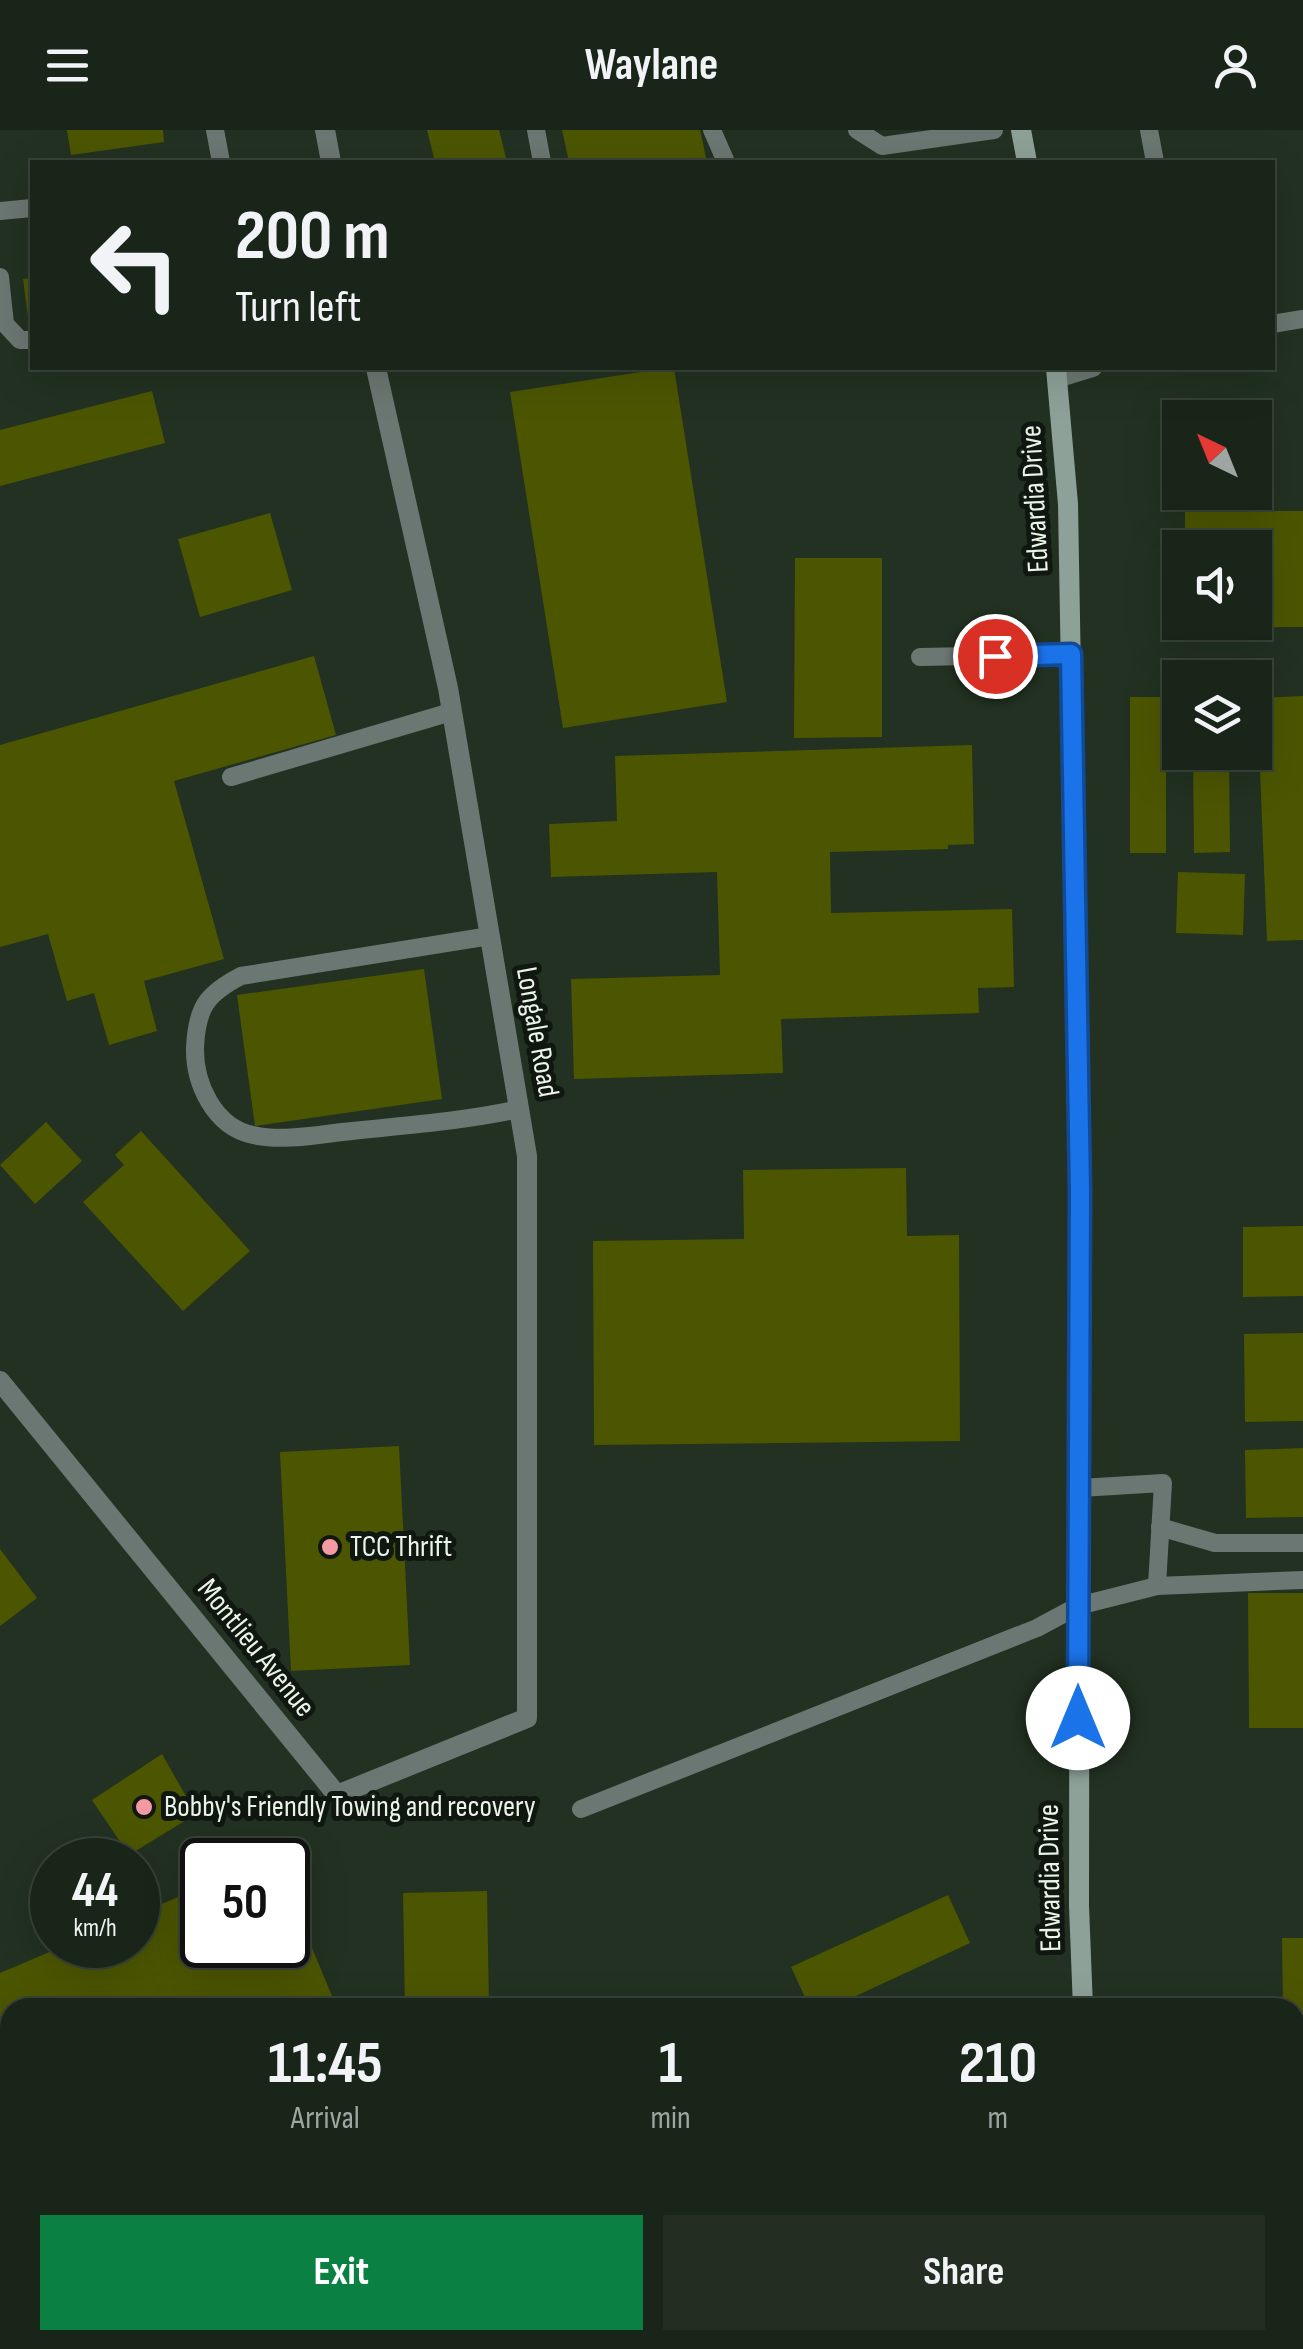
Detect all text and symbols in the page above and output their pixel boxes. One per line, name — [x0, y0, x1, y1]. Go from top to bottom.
icon: menu — [40, 38, 95, 93]
text: Waylane — [585, 38, 718, 93]
icon: person — [1208, 38, 1263, 93]
text: 200 m — [235, 195, 390, 279]
icon: left — [70, 200, 200, 330]
text: Turn left — [235, 280, 361, 335]
north arrow — [1162, 400, 1272, 510]
map controls — [1162, 400, 1272, 770]
street label: Edwardia Drive — [1013, 424, 1057, 574]
button: sound — [1162, 530, 1272, 640]
pin — [953, 614, 1038, 699]
icon: arrive — [968, 629, 1023, 684]
button: layers — [1162, 660, 1272, 770]
street label: Longale Road — [508, 964, 566, 1100]
place label: TCC Thrift — [350, 1529, 452, 1565]
marker: TCC Thrift — [319, 1536, 341, 1558]
street label: Montlieu Avenue — [189, 1572, 323, 1724]
position arrow — [1026, 1666, 1130, 1770]
place label: Bobby's Friendly Towing and recovery — [164, 1789, 536, 1825]
marker: Bobby's Friendly Towing and recovery — [133, 1796, 155, 1818]
street label: Edwardia Drive — [1031, 1804, 1069, 1952]
speed limit sign: 50 — [180, 1838, 310, 1968]
text: 44 — [72, 1861, 118, 1921]
text: km/h — [73, 1913, 117, 1944]
text: 11:45 — [268, 2028, 383, 2100]
text: 1 — [659, 2028, 682, 2100]
text: 210 — [959, 2028, 1037, 2100]
text: Arrival — [291, 2099, 360, 2138]
text: min — [651, 2099, 691, 2138]
text: m — [988, 2099, 1008, 2138]
button: Exit — [40, 2215, 643, 2330]
button: Share — [663, 2215, 1265, 2330]

